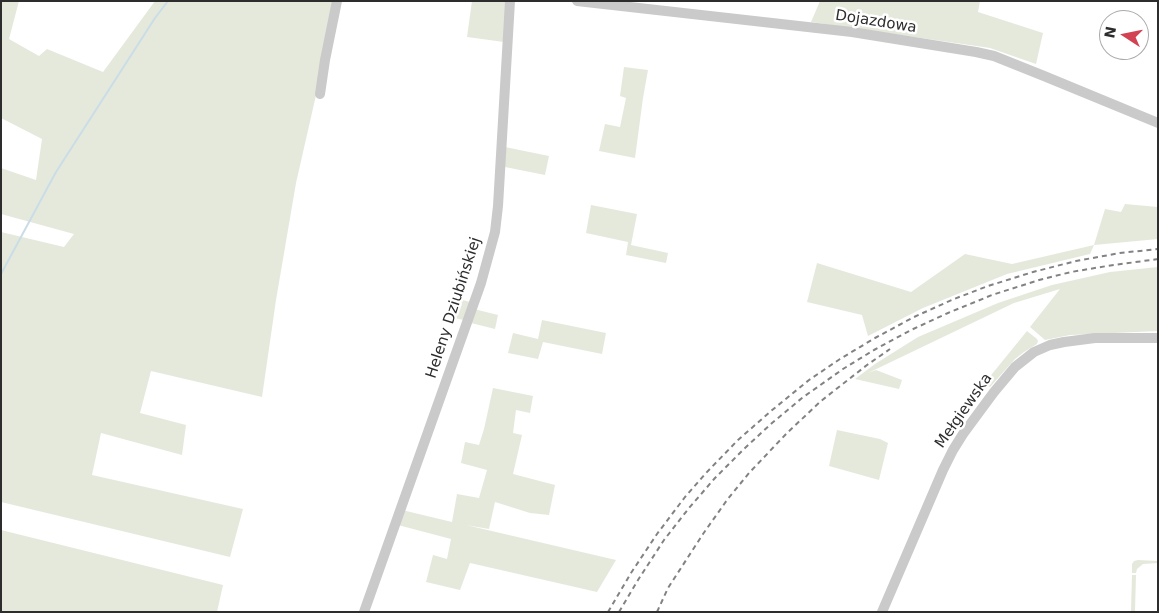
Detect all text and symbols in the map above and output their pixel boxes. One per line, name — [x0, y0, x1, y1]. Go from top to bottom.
street label: Dojazdowa — [834, 7, 918, 37]
north arrow — [1099, 10, 1149, 60]
text: N — [1101, 25, 1119, 40]
street label: Heleny Dziubińskiej — [423, 235, 485, 381]
street label: Mełgiewska — [932, 370, 996, 452]

